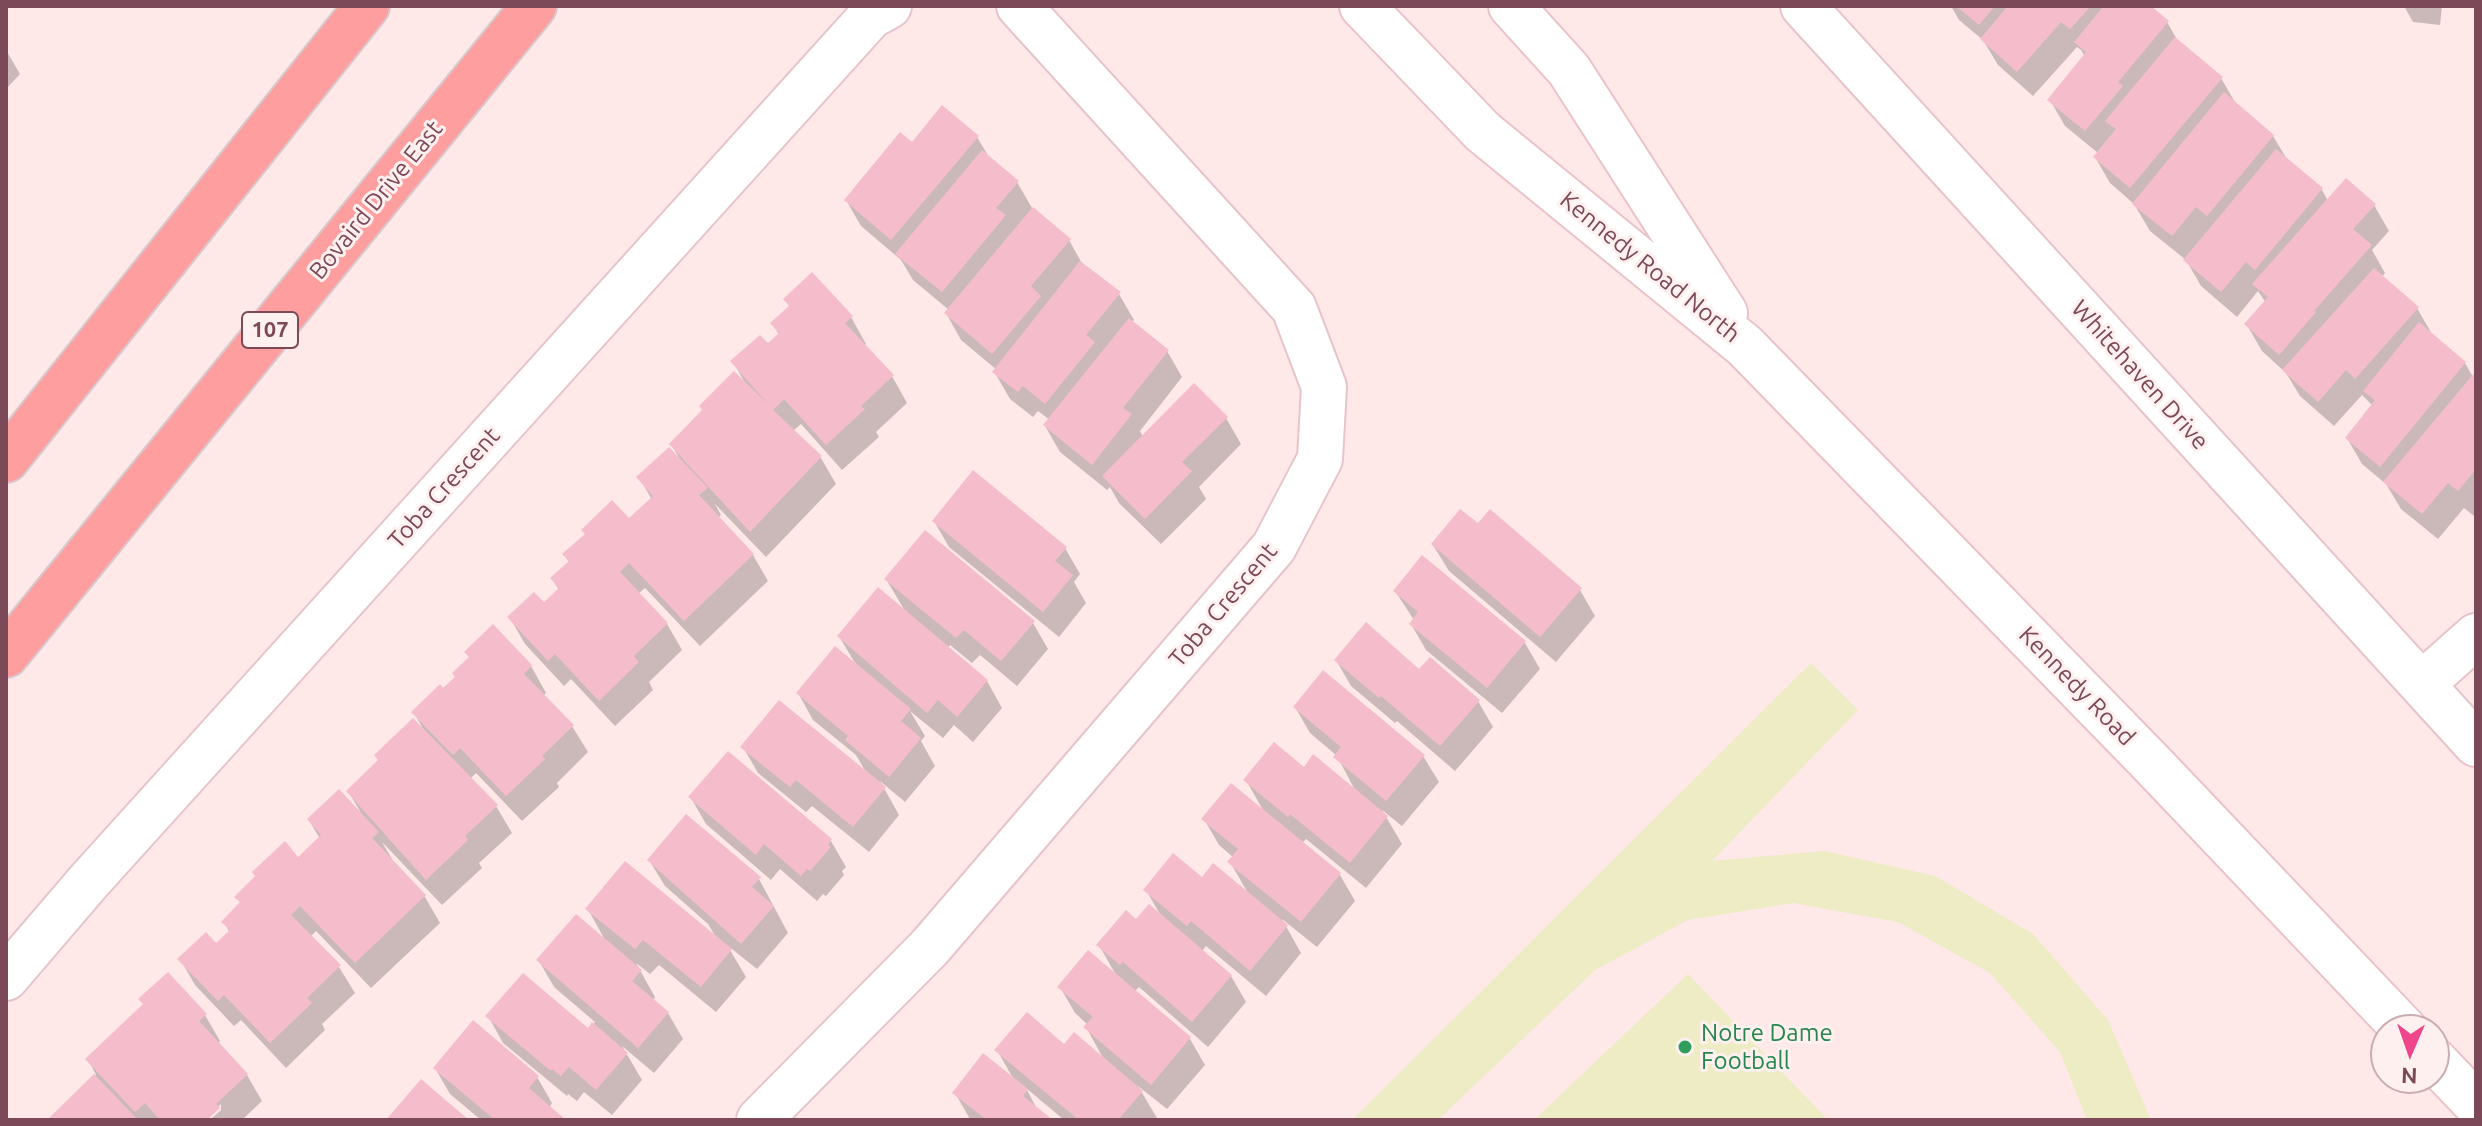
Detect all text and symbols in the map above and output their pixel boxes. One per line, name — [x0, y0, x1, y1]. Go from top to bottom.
street label: Bovaird Drive East — [303, 115, 449, 285]
street label: Kennedy Road North — [1554, 185, 1746, 349]
street label: Whitehaven Drive — [2065, 294, 2215, 456]
road number: 107 — [242, 312, 298, 348]
street label: Toba Crescent — [382, 422, 506, 554]
street label: Toba Crescent — [1163, 537, 1283, 673]
street label: Kennedy Road — [2013, 620, 2141, 752]
north arrow — [2370, 1014, 2450, 1094]
place label: Notre Dame Football — [1701, 1019, 1833, 1075]
marker: Notre Dame Football — [1676, 1038, 1694, 1056]
text: N — [2401, 1064, 2418, 1089]

